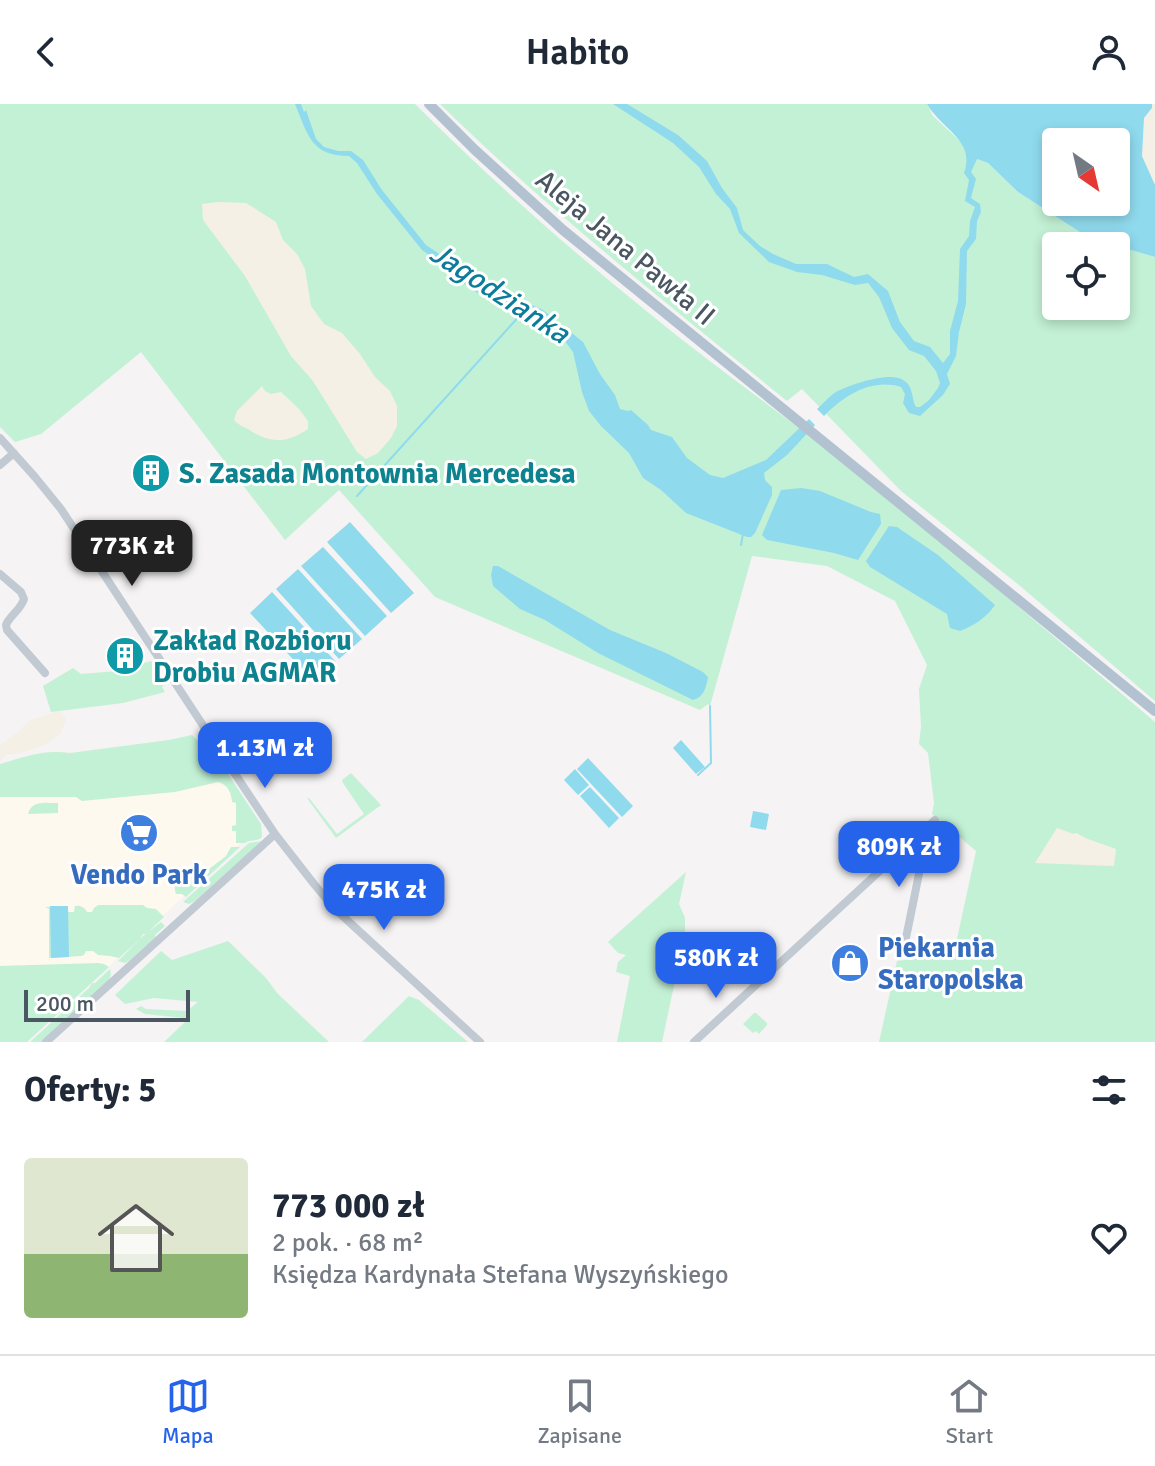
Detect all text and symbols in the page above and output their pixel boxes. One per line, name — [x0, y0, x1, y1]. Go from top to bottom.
icon: back — [24, 30, 68, 74]
text: Habito — [526, 30, 629, 75]
icon: person — [1087, 30, 1131, 74]
north arrow — [1042, 128, 1130, 216]
map controls — [1042, 128, 1130, 320]
street label: Aleja Jana Pawła II — [529, 163, 722, 333]
button: locate — [1042, 232, 1130, 320]
water label: Jagodzianka — [423, 235, 577, 353]
building icon: S. Zasada Montownia Mercedesa — [130, 452, 172, 494]
place label: S. Zasada Montownia Mercedesa — [179, 457, 576, 491]
pin: 773K zł — [58, 520, 206, 588]
text: 773K zł — [89, 530, 175, 562]
place label: Zakład Rozbioru Drobiu AGMAR — [153, 624, 352, 690]
building icon: Zakład Rozbioru Drobiu AGMAR — [104, 635, 146, 677]
pin: 1.13M zł — [182, 722, 348, 790]
text: 1.13M zł — [216, 732, 314, 764]
supermarket icon: Vendo Park — [118, 812, 160, 854]
pin: 809K zł — [825, 821, 973, 889]
text: 809K zł — [856, 831, 942, 863]
place label: Vendo Park — [71, 858, 208, 892]
pin: 475K zł — [310, 864, 458, 932]
text: 475K zł — [341, 874, 427, 906]
place label: Piekarnia Staropolska — [878, 931, 1024, 997]
pin: 580K zł — [642, 932, 790, 1000]
text: 580K zł — [673, 942, 759, 974]
shop icon: Piekarnia Staropolska — [829, 942, 871, 984]
scale bar — [24, 986, 190, 1022]
text: 200 m — [36, 990, 94, 1017]
icon: filters — [1087, 1068, 1131, 1112]
text: Oferty: 5 — [24, 1069, 157, 1111]
text: 773 000 zł — [272, 1185, 425, 1227]
icon: home — [88, 1190, 184, 1286]
icon: heart — [1087, 1216, 1131, 1260]
text: 2 pok. · 68 m² — [272, 1227, 424, 1259]
text: Księdza Kardynała Stefana Wyszyńskiego — [272, 1259, 729, 1291]
tab: Mapa — [162, 1374, 214, 1449]
tab: Zapisane — [537, 1374, 622, 1449]
tab: Start — [946, 1374, 993, 1449]

